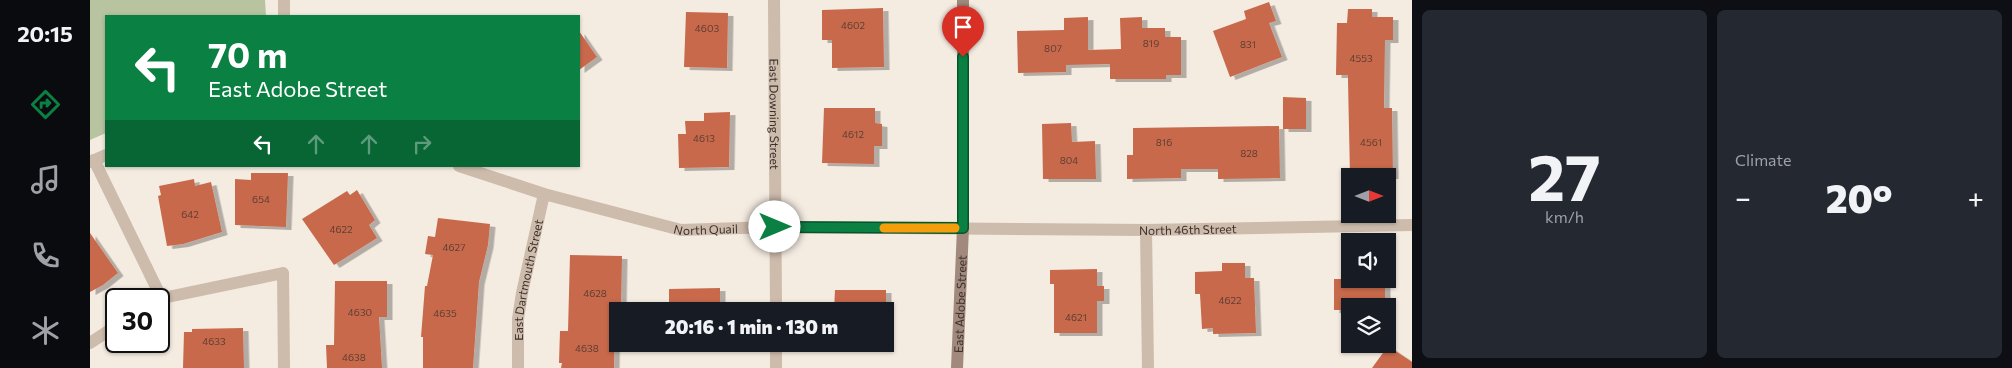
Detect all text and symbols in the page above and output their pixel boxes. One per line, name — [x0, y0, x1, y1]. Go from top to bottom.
pin — [942, 6, 984, 57]
icon: arrive — [949, 13, 977, 41]
house number: 4602 — [841, 19, 866, 31]
text: 20:15 — [17, 20, 73, 47]
house number: 4603 — [695, 22, 719, 34]
text: 70 m — [208, 32, 288, 75]
icon: left — [125, 35, 190, 100]
house number: 819 — [1143, 37, 1159, 49]
house number: 831 — [1240, 38, 1256, 50]
house number: 807 — [1044, 42, 1062, 54]
house number: 4553 — [1349, 52, 1373, 64]
street label: East Downing Street — [767, 58, 782, 170]
text: East Adobe Street — [208, 75, 387, 102]
icon: directions — [28, 87, 63, 122]
house number: 4612 — [842, 128, 864, 140]
icon: left — [249, 130, 277, 158]
icon: ahead — [302, 130, 330, 158]
icon: ahead — [355, 130, 383, 158]
icon: right — [408, 130, 436, 158]
house number: 4613 — [693, 132, 715, 144]
text: 27 — [1528, 135, 1601, 214]
house number: 816 — [1156, 136, 1172, 148]
house number: 4561 — [1360, 136, 1382, 148]
house number: 828 — [1240, 147, 1258, 159]
text: Climate — [1735, 150, 1791, 169]
house number: 804 — [1060, 154, 1078, 166]
icon: music — [28, 162, 63, 197]
north arrow — [1341, 168, 1396, 222]
map controls — [1341, 168, 1396, 353]
text: 20° — [1826, 174, 1893, 221]
text: − — [1735, 180, 1751, 214]
text: + — [1968, 180, 1984, 214]
house number: 654 — [252, 193, 270, 205]
position arrow — [748, 200, 800, 252]
text: km/h — [1545, 207, 1584, 226]
house number: 642 — [181, 208, 199, 220]
street label: East Dartmouth Street — [511, 218, 545, 341]
street label: North Quail — [672, 221, 738, 237]
street label: North 46th Street — [1139, 221, 1237, 237]
house number: 4622 — [329, 223, 353, 235]
button: sound — [1341, 233, 1396, 288]
icon: phone — [28, 238, 63, 273]
house number: 4627 — [443, 241, 465, 253]
street label: East Adobe Street — [951, 255, 969, 353]
house number: 4628 — [583, 287, 607, 299]
speed limit sign: 30 — [105, 288, 170, 353]
house number: 4622 — [1218, 294, 1242, 306]
button: layers — [1341, 298, 1396, 353]
house number: 4630 — [348, 306, 372, 318]
house number: 4635 — [433, 307, 457, 319]
house number: 4621 — [1065, 311, 1087, 323]
icon: climate — [28, 313, 63, 348]
text: 20:16 · 1 min · 130 m — [665, 315, 838, 338]
house number: 4633 — [202, 335, 226, 347]
house number: 4638 — [575, 342, 599, 354]
house number: 4638 — [342, 351, 366, 363]

